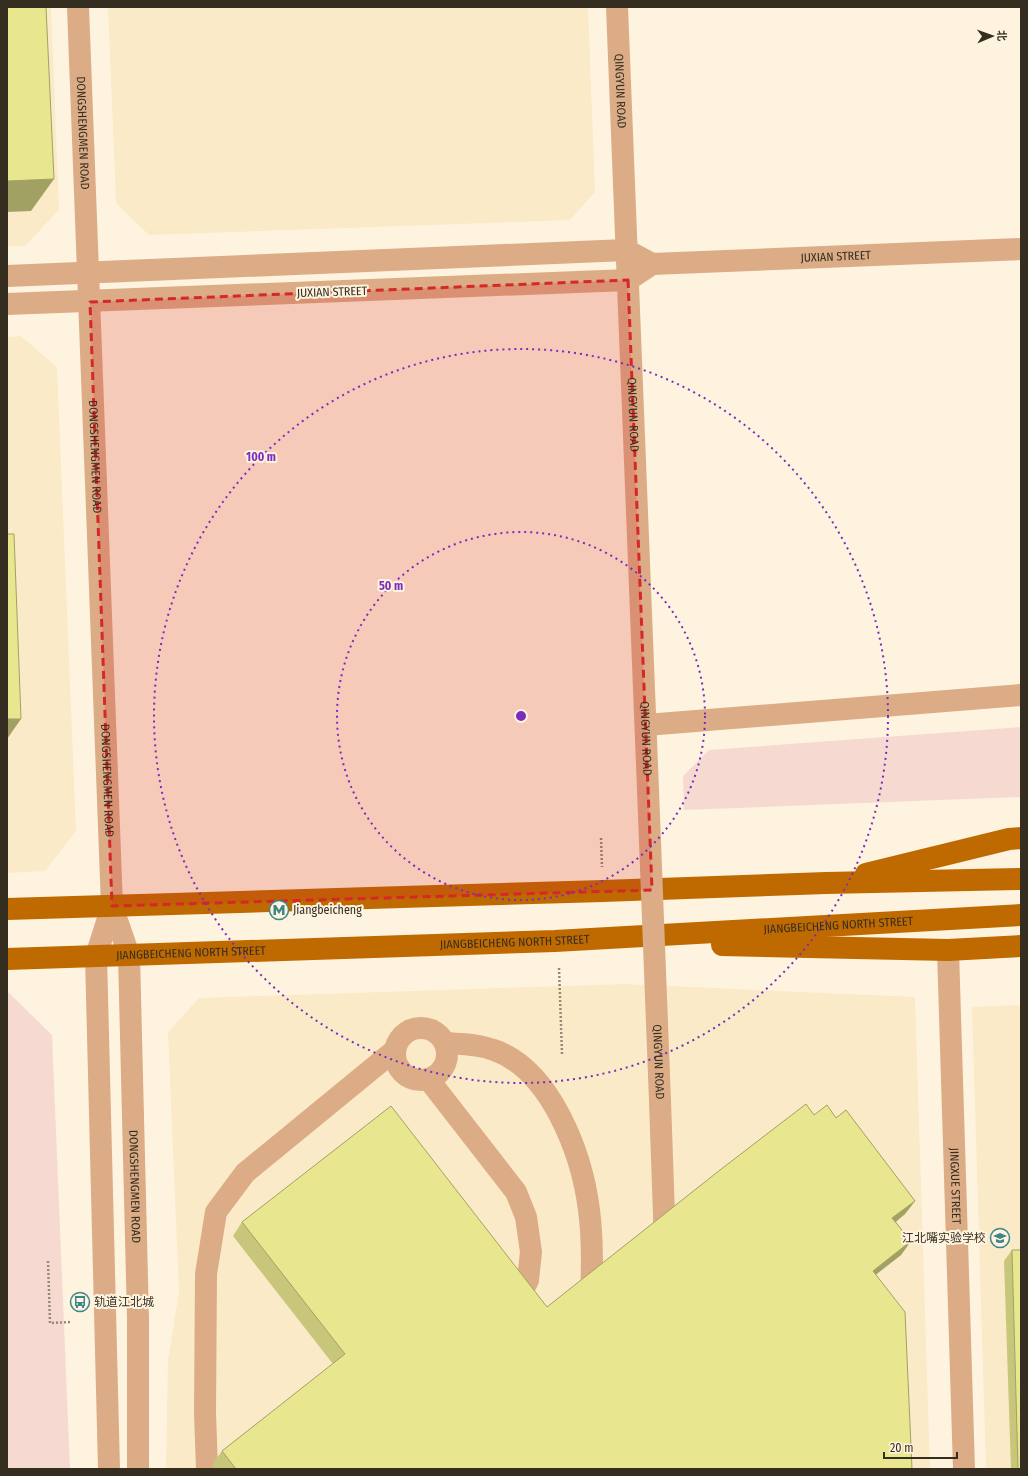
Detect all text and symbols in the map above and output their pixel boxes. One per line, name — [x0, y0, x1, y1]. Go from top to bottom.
north arrow — [972, 16, 1012, 56]
text: 北 — [995, 30, 1008, 41]
street label: QINGYUN ROAD — [612, 53, 629, 129]
street label: DONGSHENGMEN ROAD — [74, 76, 92, 190]
street label: JUXIAN STREET — [800, 248, 872, 265]
street label: JUXIAN STREET — [297, 284, 368, 300]
street label: QINGYUN ROAD — [625, 377, 642, 452]
street label: DONGSHENGMEN ROAD — [86, 400, 104, 514]
text: 100 m — [246, 450, 276, 464]
text: 50 m — [379, 579, 403, 593]
street label: QINGYUN ROAD — [637, 701, 654, 776]
centre of rings — [514, 709, 528, 723]
street label: DONGSHENGMEN ROAD — [98, 724, 116, 837]
metro station icon: Jiangbeicheng — [268, 899, 290, 921]
place label: Jiangbeicheng — [293, 903, 362, 917]
street label: JIANGBEICHENG NORTH STREET — [763, 914, 914, 936]
street label: JIANGBEICHENG NORTH STREET — [440, 932, 590, 952]
street label: JIANGBEICHENG NORTH STREET — [116, 943, 266, 962]
street label: QINGYUN ROAD — [650, 1024, 667, 1100]
street label: DONGSHENGMEN ROAD — [126, 1130, 143, 1243]
street label: JINGXUE STREET — [947, 1147, 963, 1225]
school or university icon: 江北嘴实验学校 — [989, 1227, 1011, 1249]
place label: 江北嘴实验学校 — [902, 1231, 986, 1245]
bus stop icon: 轨道江北城 — [69, 1291, 91, 1313]
place label: 轨道江北城 — [94, 1295, 154, 1309]
scale bar — [884, 1434, 957, 1460]
text: 20 m — [890, 1441, 914, 1455]

